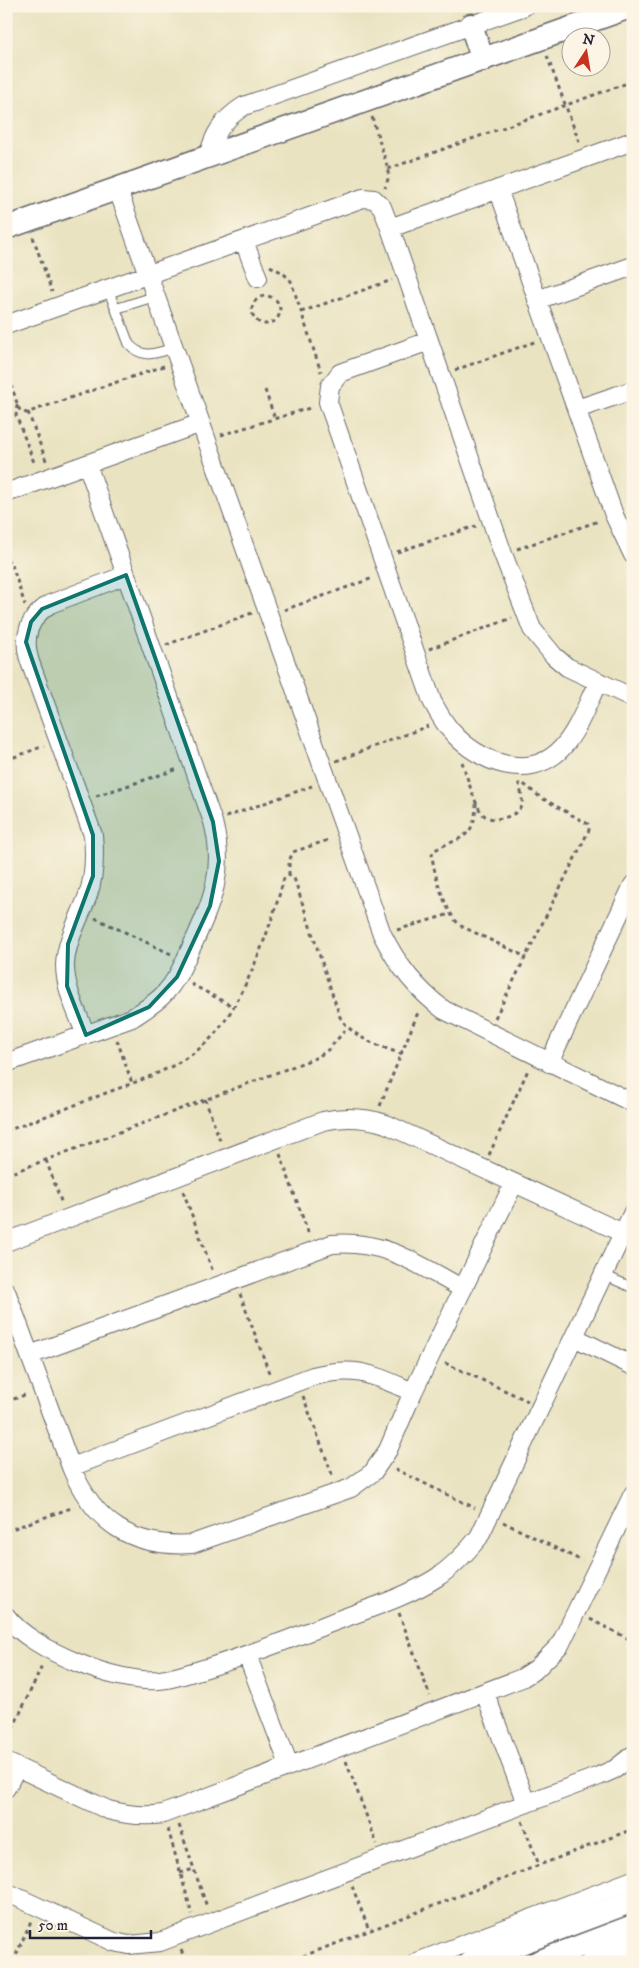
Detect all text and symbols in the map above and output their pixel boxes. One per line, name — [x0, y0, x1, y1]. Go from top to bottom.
north arrow — [562, 28, 612, 78]
text: N — [581, 30, 596, 50]
scale bar — [30, 1908, 151, 1940]
text: 50 m — [38, 1916, 68, 1935]

